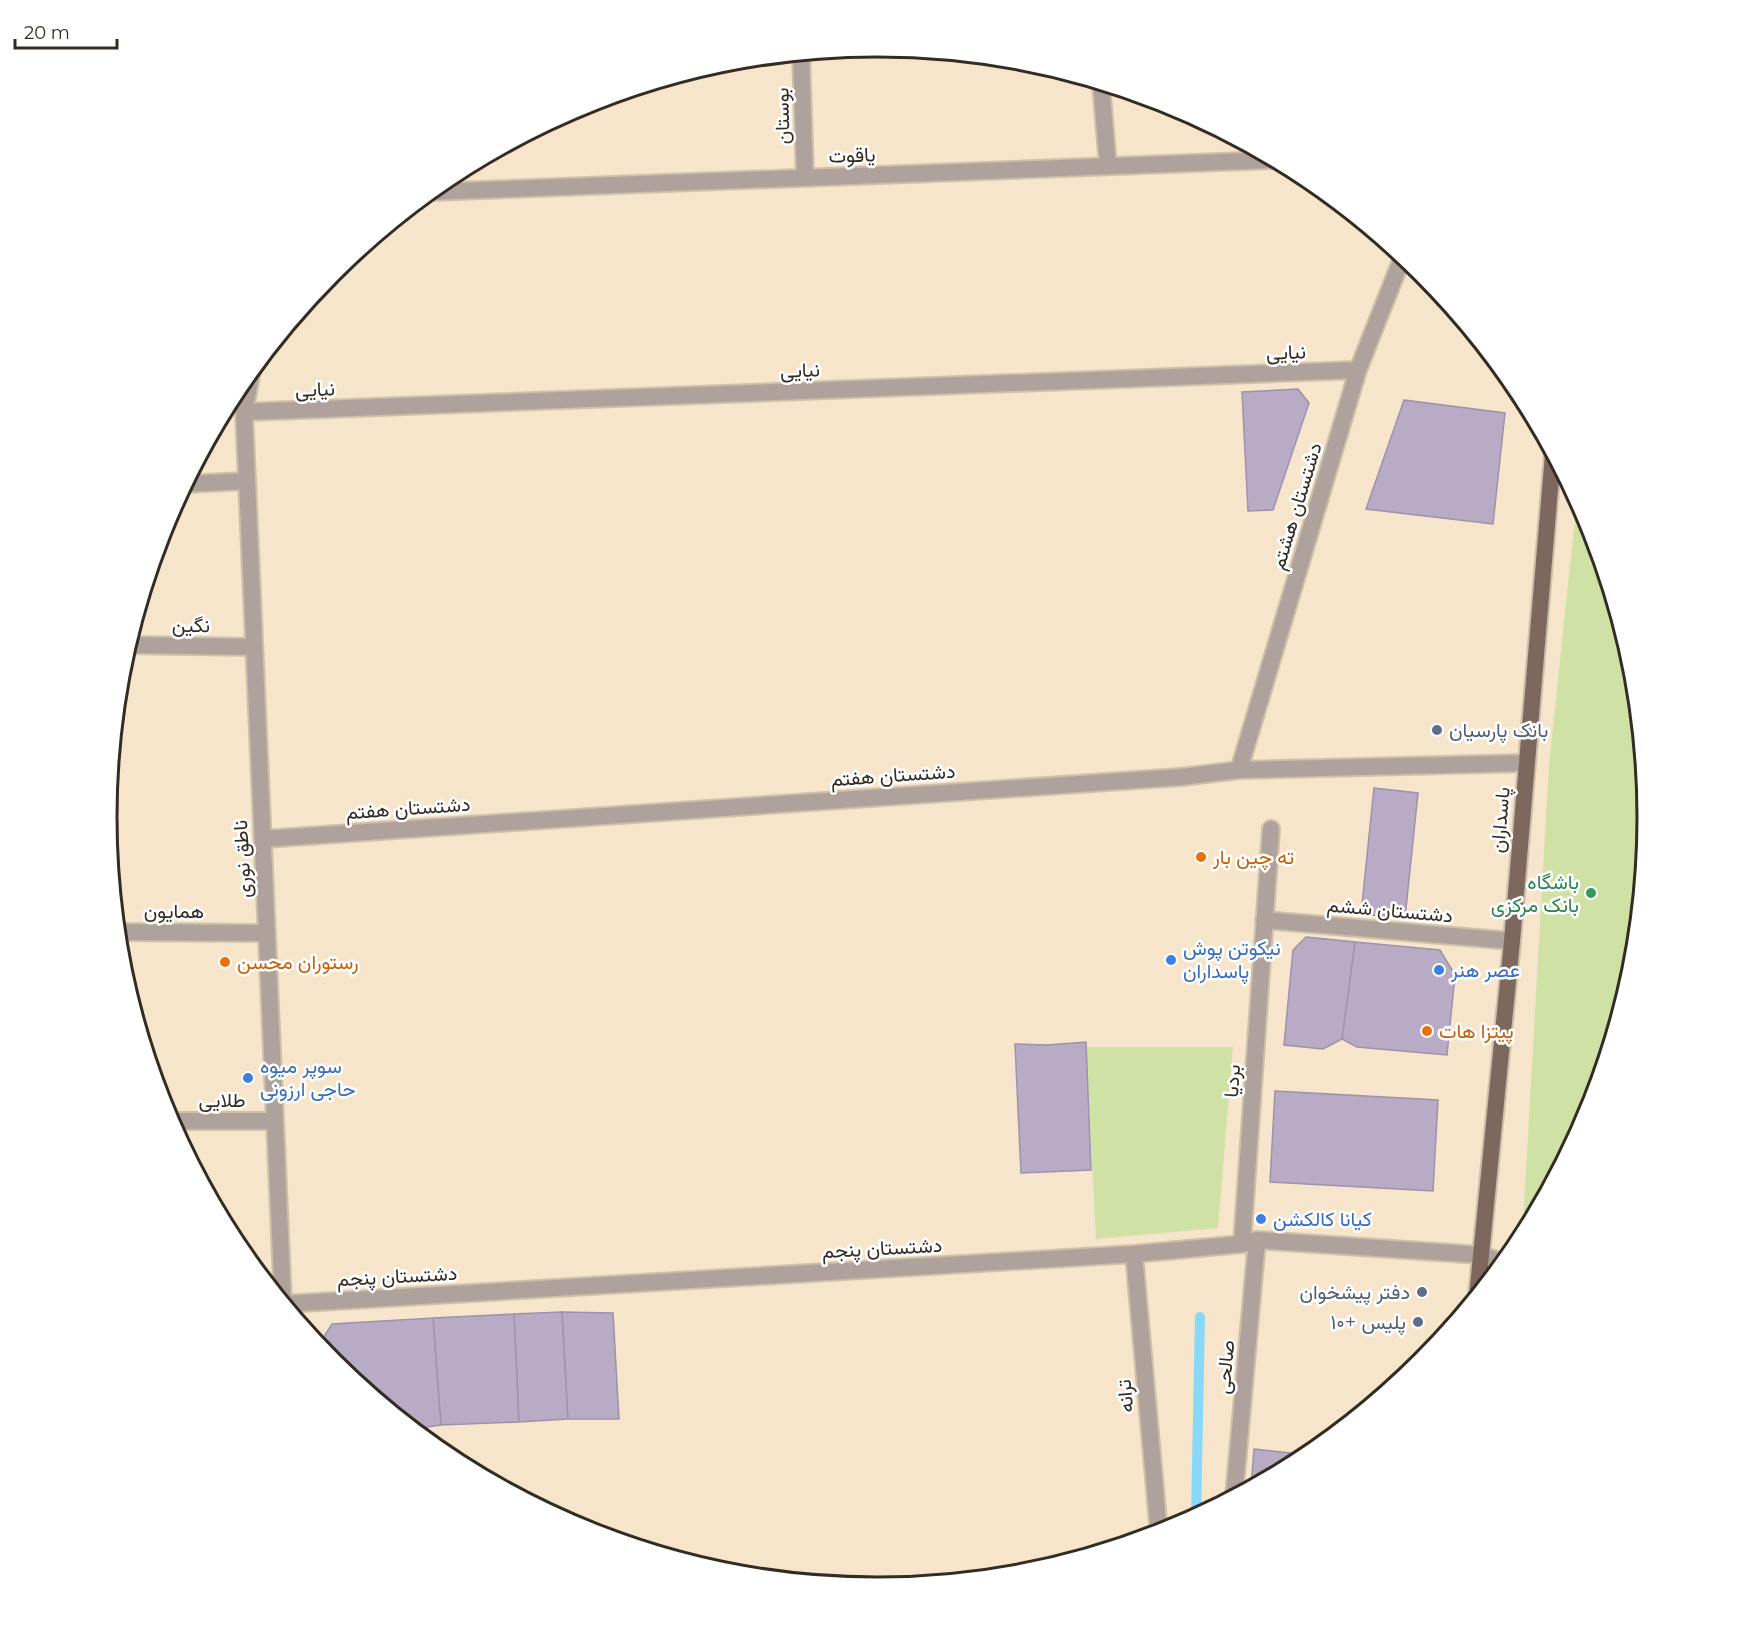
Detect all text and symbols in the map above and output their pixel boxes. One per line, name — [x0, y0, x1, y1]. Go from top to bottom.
scale bar — [15, 12, 117, 50]
text: 20 m — [24, 22, 70, 44]
street label: بوستان — [770, 87, 795, 145]
street label: یاقوت — [828, 142, 876, 169]
street label: نیایی — [1266, 339, 1306, 365]
street label: نیایی — [780, 357, 820, 383]
street label: نیایی — [295, 376, 335, 402]
street label: دشتستان هشتم — [1265, 440, 1328, 573]
street label: نگین — [172, 613, 210, 637]
place label: بانک پارسیان — [1449, 718, 1548, 744]
marker: بانک پارسیان — [1430, 723, 1444, 737]
street label: دشتستان هفتم — [830, 759, 956, 792]
street label: پاسداران — [1485, 786, 1517, 854]
street label: دشتستان هفتم — [345, 792, 471, 825]
street label: ناطق نوری — [228, 819, 257, 899]
place label: ته چین بار — [1212, 845, 1294, 871]
marker: ته چین بار — [1194, 850, 1208, 864]
place label: باشگاه بانک مرکزی — [1491, 870, 1579, 918]
marker: باشگاه بانک مرکزی — [1584, 886, 1598, 900]
street label: دشتستان ششم — [1326, 893, 1454, 928]
street label: همایون — [144, 899, 204, 924]
place label: نیکوتن پوش پاسداران — [1183, 936, 1281, 985]
place label: رستوران محسن — [237, 950, 359, 975]
marker: نیکوتن پوش پاسداران — [1164, 953, 1178, 967]
marker: رستوران محسن — [218, 955, 232, 969]
place label: عصر هنر — [1450, 958, 1520, 983]
marker: عصر هنر — [1432, 963, 1446, 977]
place label: پیتزا هات — [1439, 1019, 1514, 1045]
marker: پیتزا هات — [1420, 1024, 1434, 1038]
place label: سوپر میوه حاجی ارزونی — [260, 1054, 356, 1102]
street label: بردیا — [1219, 1064, 1246, 1098]
marker: سوپر میوه حاجی ارزونی — [241, 1071, 255, 1085]
street label: طلایی — [198, 1088, 246, 1112]
place label: کیانا کالکشن — [1273, 1207, 1372, 1231]
marker: کیانا کالکشن — [1254, 1212, 1268, 1226]
street label: دشتستان پنجم — [821, 1233, 943, 1265]
street label: دشتستان پنجم — [336, 1261, 458, 1293]
place label: دفتر پیشخوان — [1299, 1280, 1410, 1306]
marker: دفتر پیشخوان — [1415, 1285, 1429, 1299]
place label: پلیس +۱۰ — [1330, 1310, 1406, 1336]
marker: پلیس +۱۰ — [1411, 1315, 1425, 1329]
street label: صالحی — [1211, 1339, 1239, 1395]
street label: ترانه — [1112, 1378, 1139, 1414]

